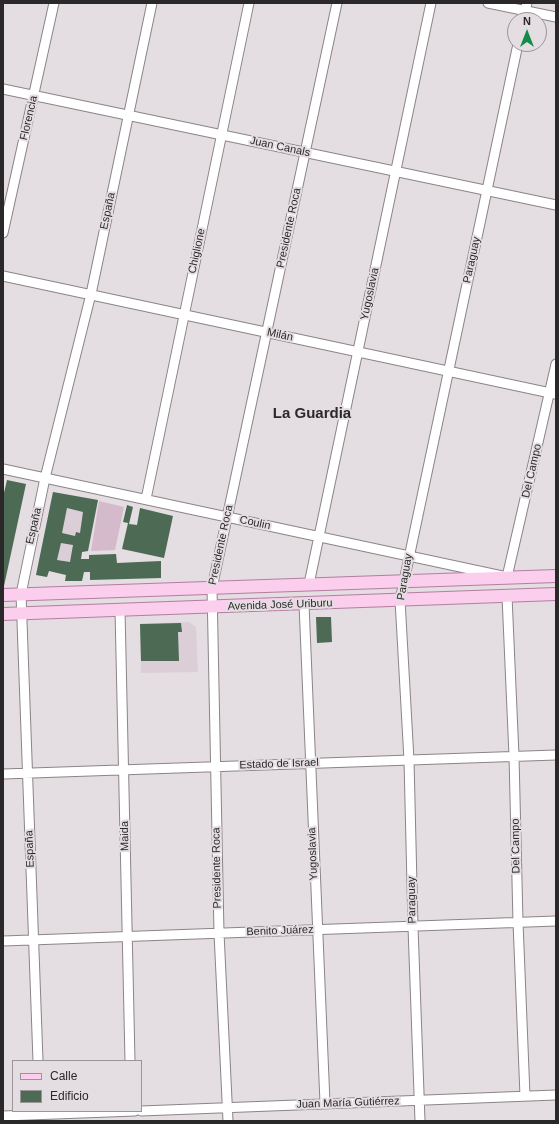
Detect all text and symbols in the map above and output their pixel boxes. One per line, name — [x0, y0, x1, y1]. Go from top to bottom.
north arrow — [507, 12, 547, 52]
text: N — [523, 15, 531, 27]
street label: Florencia — [17, 94, 41, 142]
street label: Juan Canals — [249, 134, 311, 160]
street label: Presidente Roca — [274, 187, 304, 269]
street label: España — [98, 191, 118, 231]
street label: Chiglione — [186, 227, 208, 275]
street label: Paraguay — [461, 236, 483, 284]
street label: Yugoslavia — [358, 267, 382, 321]
street label: Milán — [266, 326, 294, 344]
district label: La Guardia — [273, 405, 351, 423]
street label: Del Campo — [519, 443, 545, 499]
street label: Presidente Roca — [206, 504, 236, 586]
street label: España — [23, 506, 45, 546]
street label: Coulin — [238, 513, 272, 533]
street label: Paraguay — [394, 553, 416, 601]
street label: Avenida José Uriburu — [227, 597, 333, 613]
street label: Estado de Israel — [239, 756, 319, 772]
street label: Del Campo — [509, 818, 523, 874]
street label: Maida — [118, 821, 132, 851]
street label: Presidente Roca — [210, 827, 224, 909]
street label: Yugoslavia — [305, 827, 321, 881]
street label: España — [23, 830, 37, 868]
street label: Paraguay — [405, 876, 419, 924]
street label: Benito Juárez — [246, 923, 314, 939]
legend — [12, 1060, 142, 1112]
text: Calle — [50, 1069, 77, 1083]
text: Edificio — [50, 1089, 89, 1103]
street label: Juan María Gutiérrez — [296, 1095, 400, 1111]

